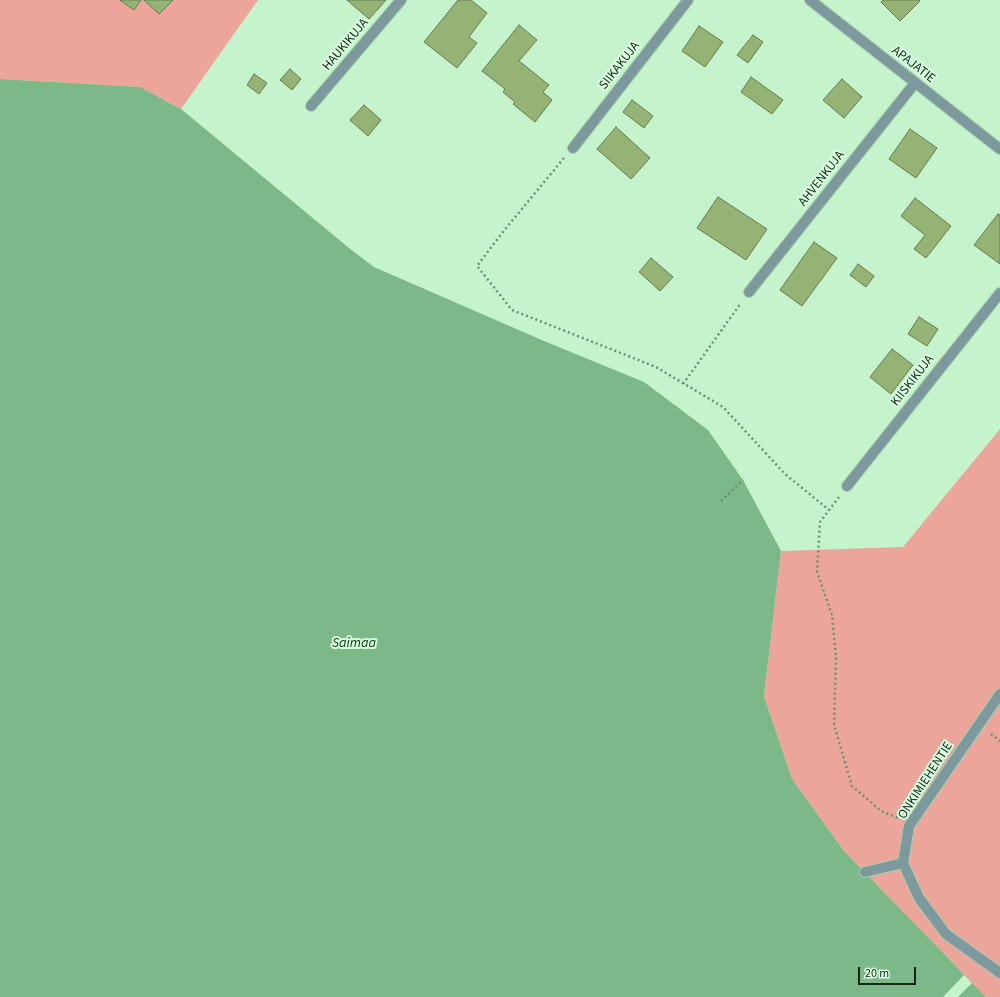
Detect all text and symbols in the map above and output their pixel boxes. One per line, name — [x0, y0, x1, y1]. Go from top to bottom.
street label: HAUKIKUJA — [320, 16, 372, 74]
street label: SIIKAKUJA — [596, 39, 644, 93]
street label: APAJATIE — [888, 43, 938, 87]
street label: AHVENKUJA — [796, 148, 848, 210]
street label: KIISKIKUJA — [888, 352, 938, 410]
water label: Saimaa — [332, 636, 376, 652]
street label: ONKIMIEHENTIE — [895, 740, 957, 822]
scale bar — [860, 959, 918, 985]
text: 20 m — [865, 965, 889, 982]

